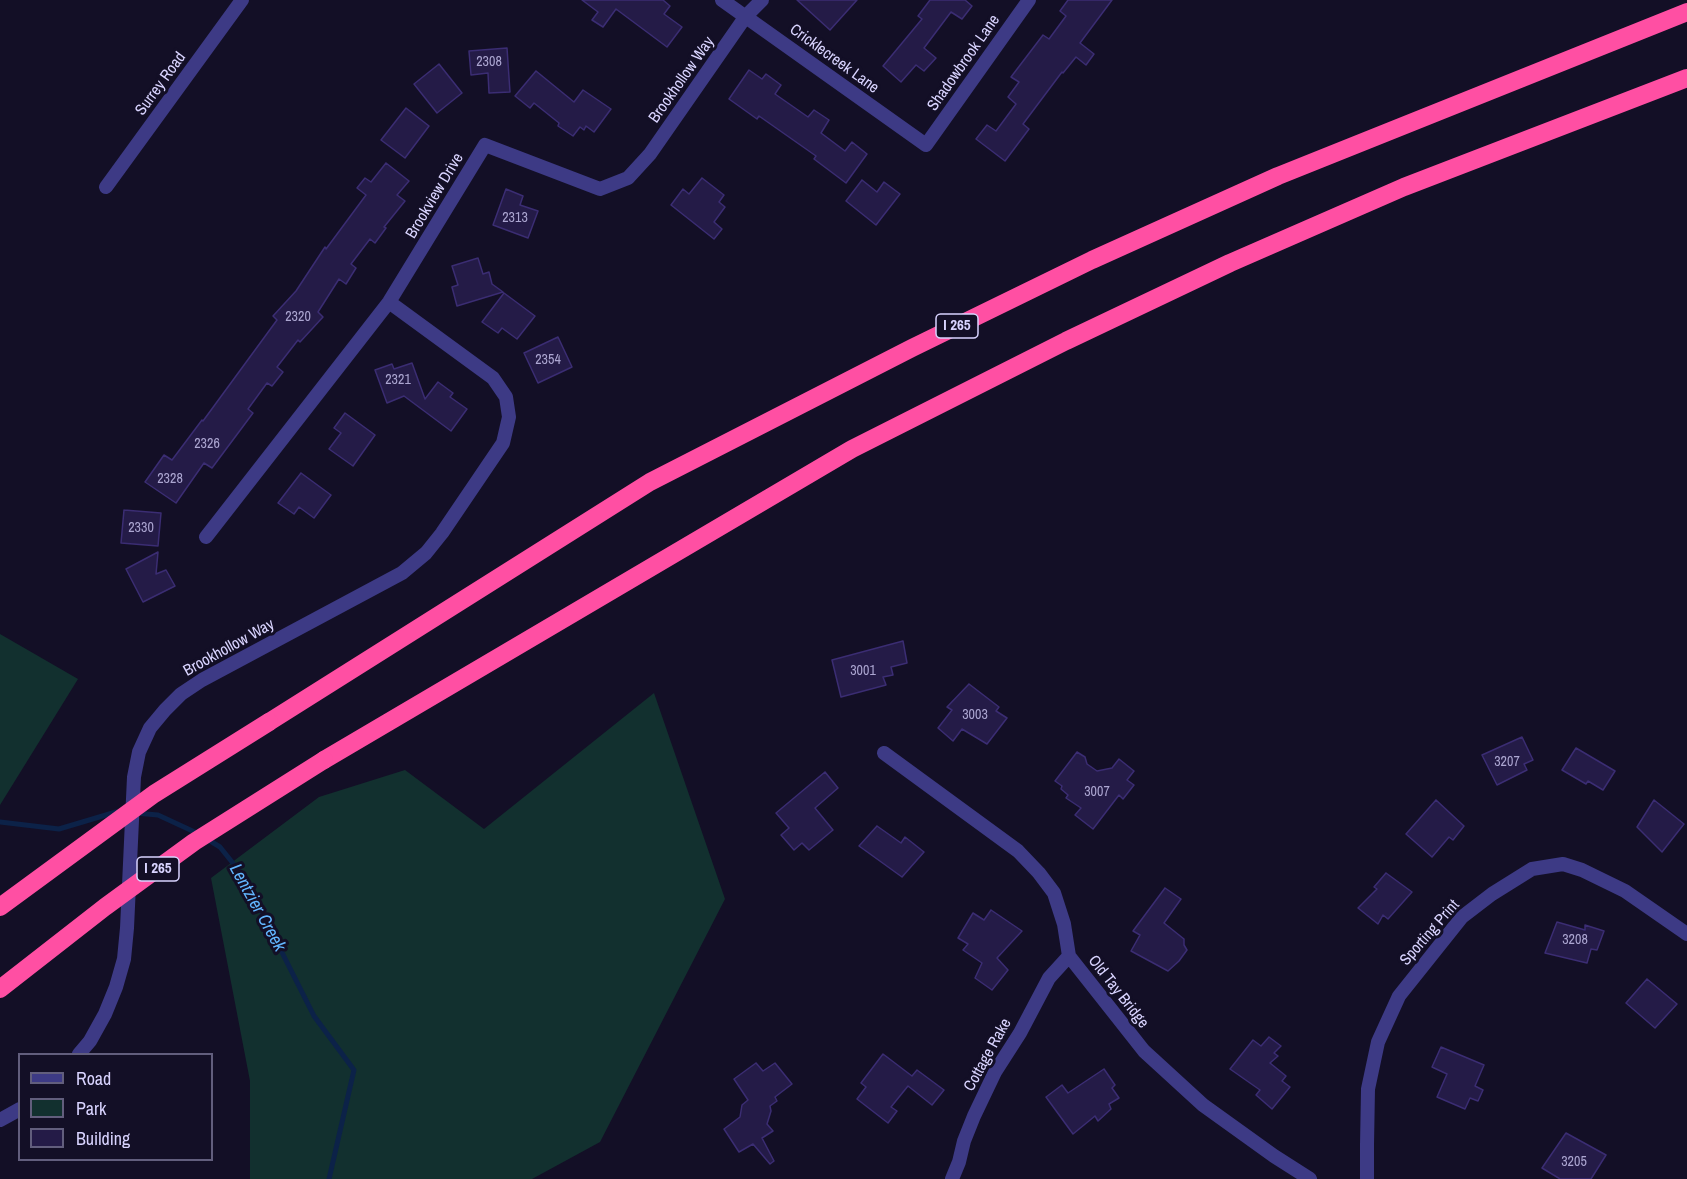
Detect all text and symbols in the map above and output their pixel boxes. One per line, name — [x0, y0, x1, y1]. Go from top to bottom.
street label: Shadowbrook Lane — [924, 11, 1004, 115]
street label: Cricklecreek Lane — [786, 20, 882, 98]
street label: Brookhollow Way — [645, 33, 719, 127]
street label: Surrey Road — [132, 49, 190, 119]
house number: 2308 — [476, 54, 502, 70]
street label: Brookview Drive — [402, 150, 468, 242]
house number: 2313 — [502, 210, 528, 226]
house number: 2320 — [285, 309, 311, 325]
road number: I 265 — [936, 314, 978, 338]
house number: 2354 — [535, 352, 561, 368]
house number: 2321 — [385, 372, 411, 388]
house number: 2326 — [194, 436, 220, 452]
house number: 2328 — [157, 471, 183, 487]
house number: 2330 — [128, 520, 154, 536]
street label: Brookhollow Way — [180, 615, 278, 681]
house number: 3001 — [850, 663, 876, 679]
house number: 3003 — [962, 707, 988, 723]
house number: 3207 — [1494, 754, 1520, 770]
house number: 3007 — [1084, 784, 1110, 800]
road number: I 265 — [137, 857, 179, 881]
water label: Lentzier Creek — [224, 860, 290, 956]
street label: Sporting Print — [1396, 896, 1464, 970]
house number: 3208 — [1562, 932, 1588, 948]
street label: Old Tay Bridge — [1084, 952, 1152, 1032]
street label: Cottage Rake — [960, 1015, 1016, 1095]
legend — [18, 1053, 213, 1161]
text: Road — [76, 1066, 111, 1091]
text: Park — [76, 1096, 106, 1121]
text: Building — [76, 1126, 130, 1151]
house number: 3205 — [1561, 1154, 1587, 1170]

